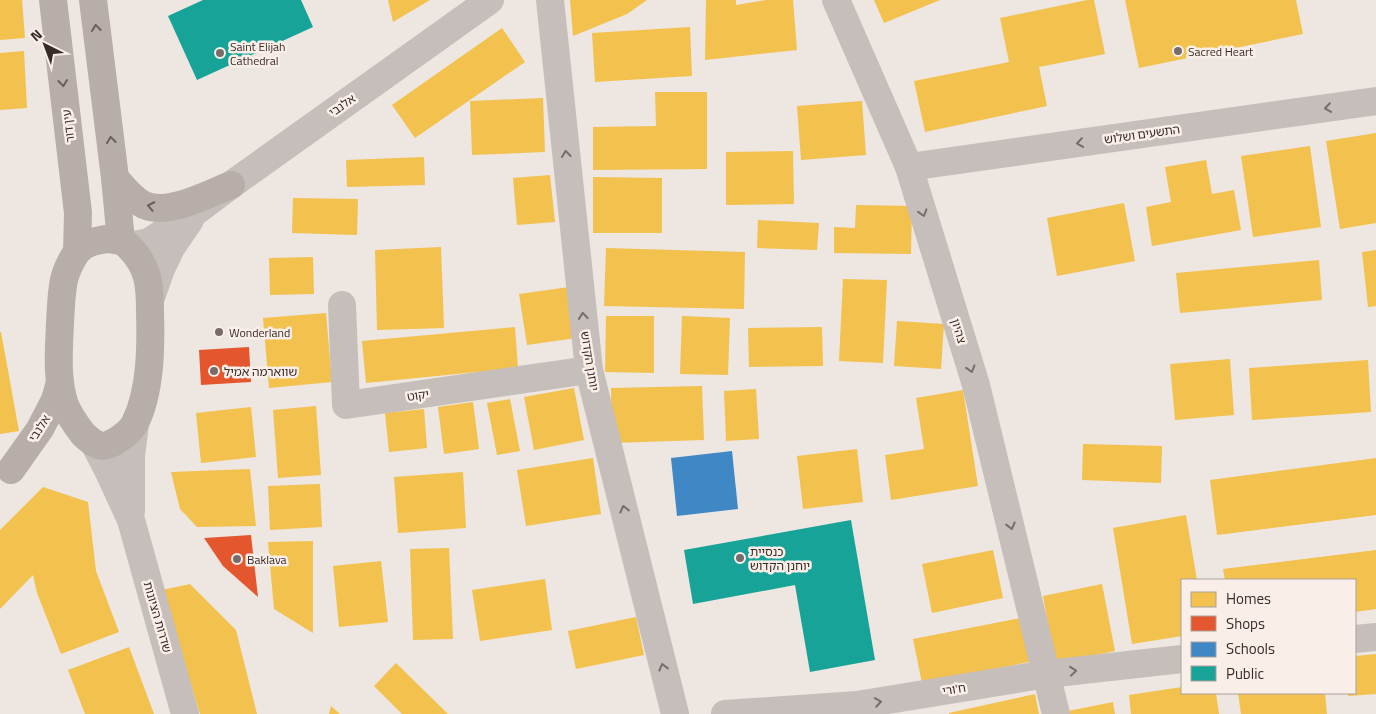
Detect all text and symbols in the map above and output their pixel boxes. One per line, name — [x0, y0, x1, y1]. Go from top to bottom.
north arrow — [20, 20, 70, 70]
text: N — [25, 24, 47, 46]
one-way arrow — [91, 24, 102, 32]
place label: Saint Elijah Cathedral — [230, 37, 286, 70]
place label: Sacred Heart — [1188, 42, 1254, 61]
marker: Sacred Heart — [1172, 45, 1184, 57]
marker: Saint Elijah Cathedral — [214, 47, 226, 59]
one-way arrow — [57, 79, 68, 87]
street label: אלנבי — [325, 89, 360, 121]
one-way arrow — [1323, 102, 1331, 113]
street label: עין דור — [57, 108, 79, 144]
street label: התשעים ושלוש — [1103, 119, 1181, 149]
one-way arrow — [106, 136, 116, 144]
one-way arrow — [1076, 137, 1084, 147]
one-way arrow — [561, 150, 572, 158]
one-way arrow — [147, 201, 156, 211]
one-way arrow — [918, 209, 928, 217]
one-way arrow — [578, 312, 589, 320]
street label: צהיון — [946, 316, 972, 346]
place label: Wonderland — [229, 323, 290, 342]
marker: Wonderland — [213, 326, 225, 338]
street label: יוחנן הקדוש — [576, 330, 604, 392]
place label: שווארמה אמיל — [224, 362, 297, 381]
one-way arrow — [965, 364, 975, 372]
marker: שווארמה אמיל — [208, 365, 220, 377]
street label: יקוט — [406, 384, 430, 406]
street label: אלנבי — [23, 410, 55, 445]
one-way arrow — [619, 505, 629, 514]
one-way arrow — [1005, 522, 1015, 530]
place label: כנסיית יוחנן הקדוש — [750, 542, 810, 575]
place label: Baklava — [247, 550, 287, 569]
marker: כנסיית יוחנן הקדוש — [734, 552, 746, 564]
marker: Baklava — [231, 553, 243, 565]
street label: שדרות הציונות — [139, 579, 177, 655]
legend — [1181, 579, 1356, 694]
text: Homes — [1226, 587, 1271, 610]
text: Shops — [1226, 612, 1265, 635]
text: Schools — [1226, 637, 1275, 660]
one-way arrow — [658, 662, 669, 671]
text: Public — [1226, 662, 1264, 685]
one-way arrow — [1070, 666, 1078, 677]
street label: ח'ורי — [941, 678, 967, 700]
one-way arrow — [874, 697, 883, 707]

